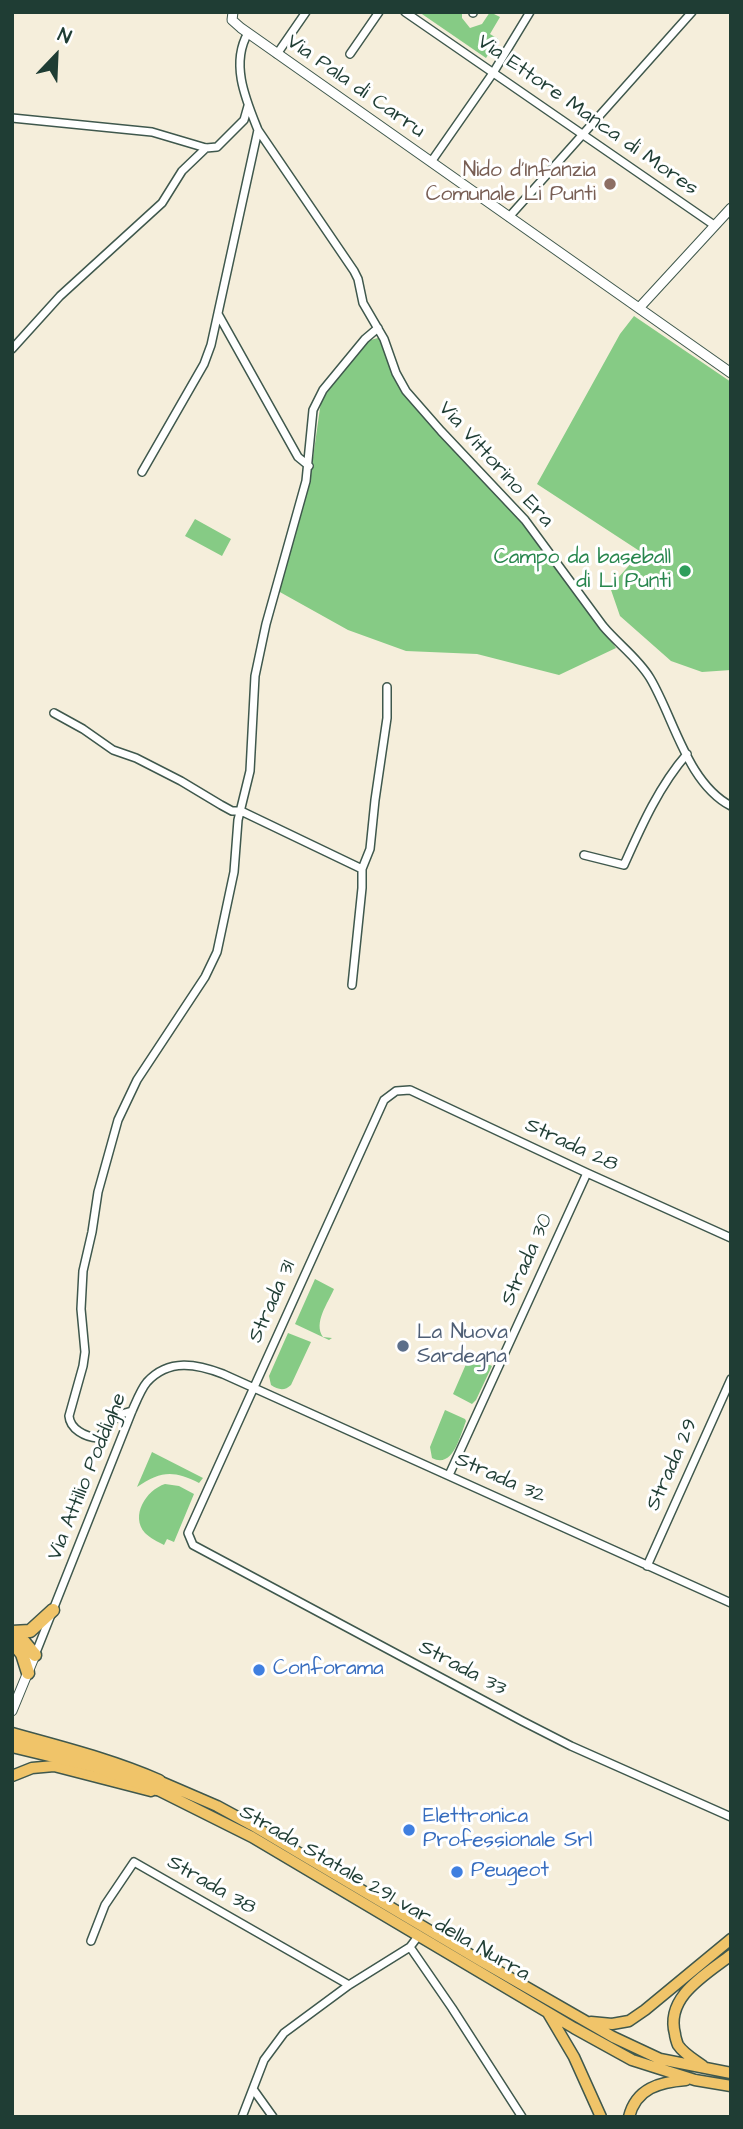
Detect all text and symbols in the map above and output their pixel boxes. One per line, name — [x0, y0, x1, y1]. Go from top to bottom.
north arrow — [21, 21, 91, 91]
text: N — [54, 21, 75, 51]
street label: Via Pala di Carru — [281, 30, 429, 144]
street label: Via Ettore Manca di Mores — [472, 30, 702, 202]
place label: Nido d'Infanzia Comunale Li Punti — [426, 159, 596, 209]
marker: Nido d'Infanzia Comunale Li Punti — [602, 176, 618, 192]
street label: Via Vittorino Era — [432, 397, 558, 533]
place label: Campo da baseball di Li Punti — [494, 546, 671, 596]
marker: Campo da baseball di Li Punti — [677, 563, 693, 579]
street label: Strada 28 — [520, 1114, 622, 1178]
street label: Strada 30 — [497, 1210, 559, 1310]
street label: Strada 31 — [244, 1257, 302, 1347]
place label: La Nuova Sardegna — [417, 1321, 508, 1371]
marker: La Nuova Sardegna — [395, 1338, 411, 1354]
street label: Via Attilio Poddighe — [43, 1390, 133, 1564]
street label: Strada 29 — [642, 1415, 704, 1515]
street label: Strada 32 — [451, 1448, 549, 1510]
street label: Strada 33 — [414, 1635, 510, 1703]
place label: Conforama — [273, 1657, 384, 1683]
marker: Conforama — [251, 1662, 267, 1678]
street label: Strada Statale 291 var della Nurra — [234, 1800, 534, 1988]
place label: Elettronica Professionale Srl — [423, 1805, 592, 1855]
marker: Elettronica Professionale Srl — [401, 1822, 417, 1838]
street label: Strada 38 — [162, 1850, 260, 1922]
place label: Peugeot — [471, 1859, 549, 1885]
marker: Peugeot — [449, 1864, 465, 1880]

